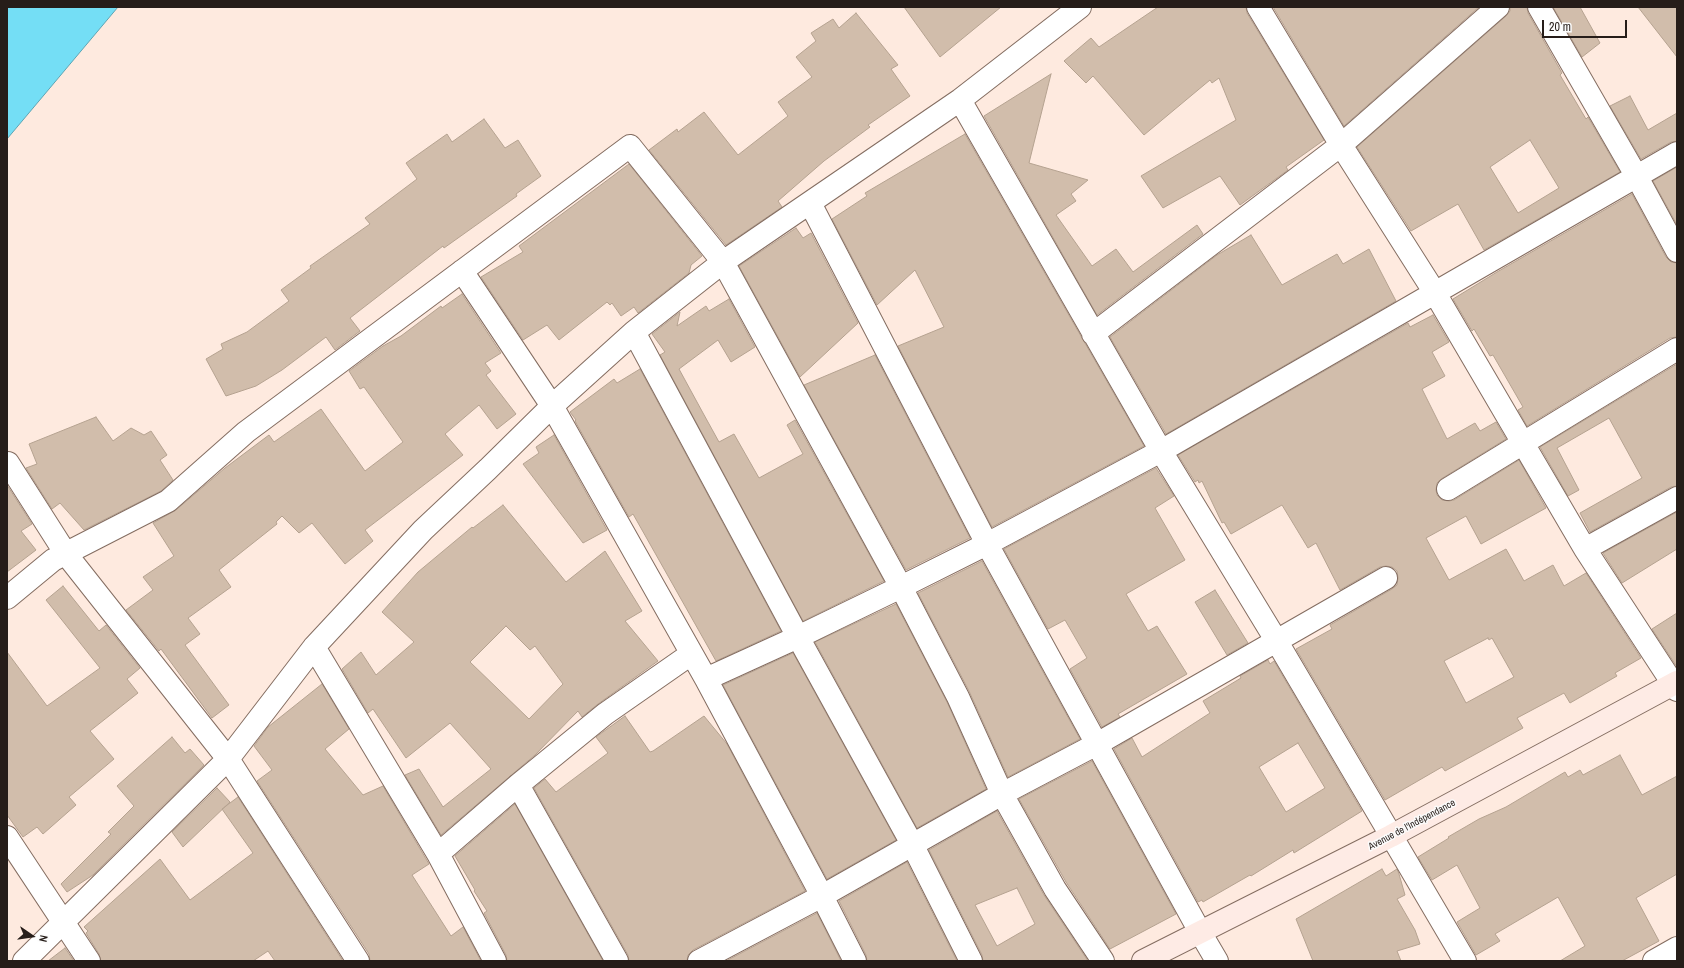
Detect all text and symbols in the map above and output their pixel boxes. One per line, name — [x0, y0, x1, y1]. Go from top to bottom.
scale bar — [1544, 12, 1629, 38]
text: 20 m — [1549, 19, 1571, 35]
street label: Avenue de l'Indépendance — [1366, 797, 1458, 853]
north arrow — [12, 916, 52, 956]
text: N — [36, 934, 51, 943]

